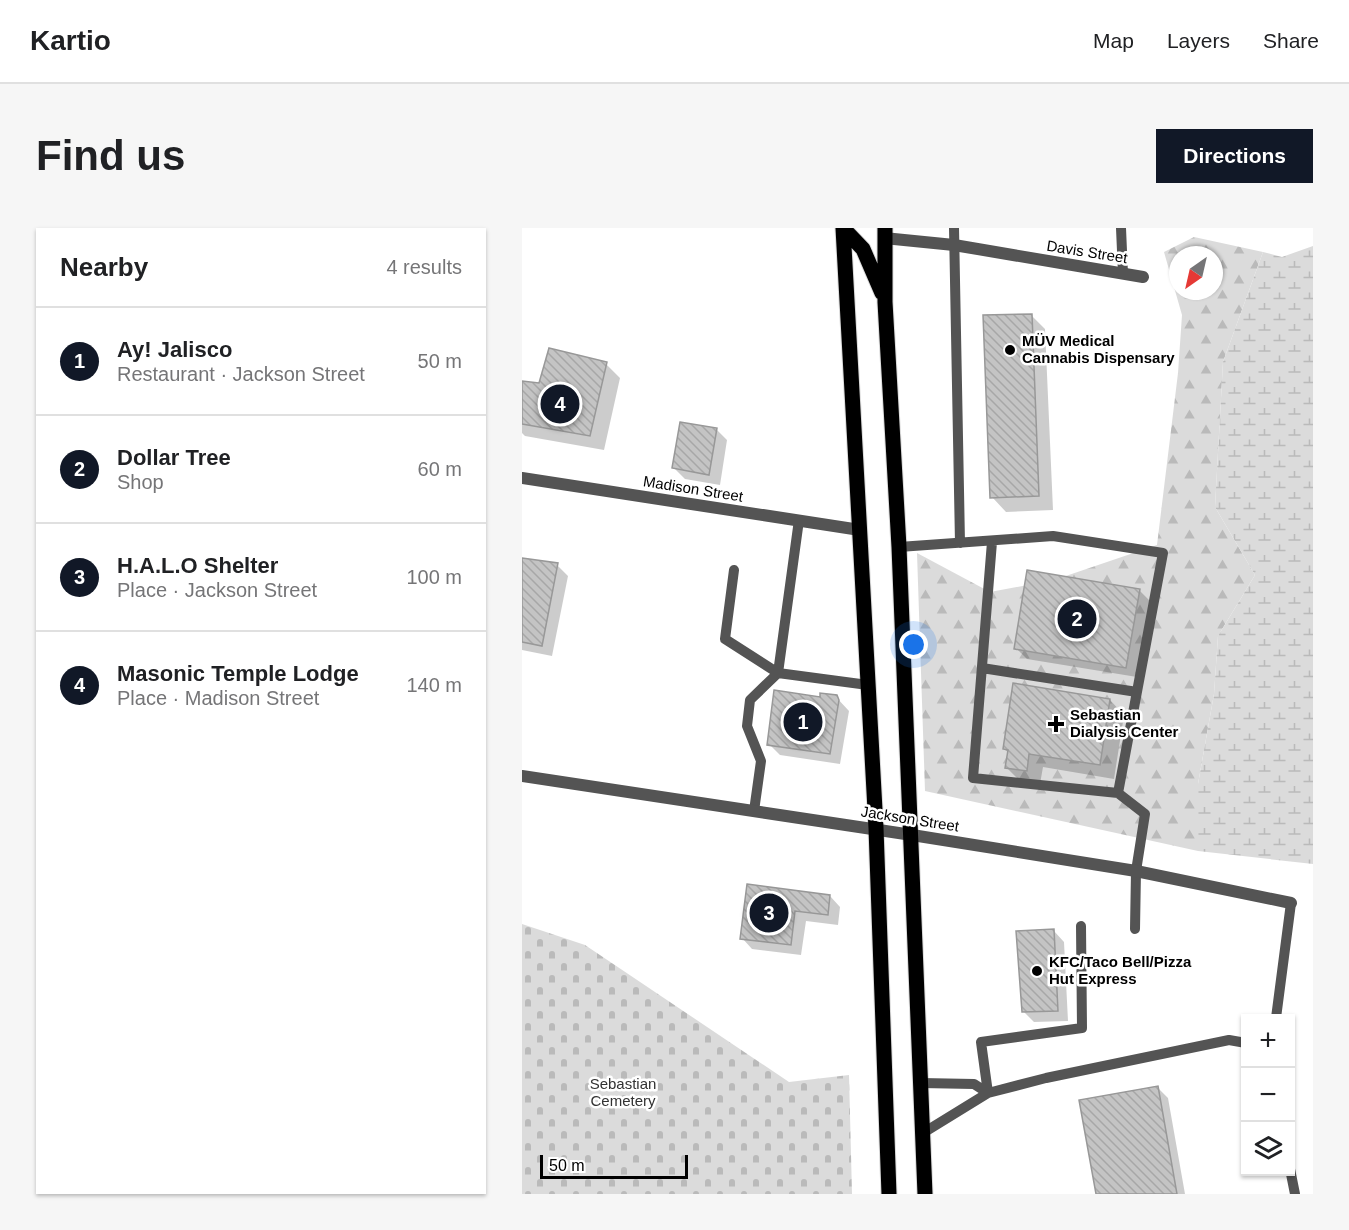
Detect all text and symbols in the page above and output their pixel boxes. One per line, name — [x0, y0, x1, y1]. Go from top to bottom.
text: Kartio — [30, 25, 111, 56]
text: Map — [1093, 29, 1134, 52]
text: Layers — [1167, 29, 1230, 52]
text: Share — [1263, 29, 1319, 52]
button: Directions — [1156, 129, 1313, 183]
text: Find us — [36, 132, 185, 179]
street label: Davis Street — [1045, 237, 1130, 266]
north arrow — [1169, 246, 1223, 300]
text: Nearby — [60, 252, 148, 282]
text: 4 results — [386, 256, 462, 278]
place label: MÜV Medical Cannabis Dispensary — [1022, 332, 1175, 366]
text: Ay! Jalisco — [117, 337, 232, 362]
marker: MÜV Medical Cannabis Dispensary — [1003, 343, 1017, 357]
text: 1 — [74, 350, 85, 372]
text: 50 m — [418, 350, 462, 372]
text: Restaurant · Jackson Street — [117, 363, 365, 385]
pin: 4 — [540, 382, 579, 426]
text: Dollar Tree — [117, 445, 231, 470]
text: 2 — [74, 458, 85, 480]
text: 60 m — [418, 458, 462, 480]
text: Shop — [117, 471, 164, 493]
street label: Madison Street — [642, 472, 745, 505]
text: H.A.L.O Shelter — [117, 553, 278, 578]
text: 3 — [74, 566, 85, 588]
text: 100 m — [406, 566, 462, 588]
text: Place · Jackson Street — [117, 579, 317, 601]
pin: 2 — [1058, 596, 1096, 642]
your location — [899, 630, 928, 659]
text: Masonic Temple Lodge — [117, 661, 359, 686]
text: 4 — [74, 674, 85, 696]
text: 140 m — [406, 674, 462, 696]
text: Place · Madison Street — [117, 687, 319, 709]
pin: 1 — [784, 700, 822, 744]
place label: Sebastian Dialysis Center — [1070, 706, 1179, 740]
marker: Sebastian Dialysis Center — [1047, 715, 1065, 733]
street label: Jackson Street — [860, 802, 961, 835]
pin: 3 — [750, 890, 788, 936]
place label: KFC/Taco Bell/Pizza Hut Express — [1049, 953, 1192, 987]
marker: KFC/Taco Bell/Pizza Hut Express — [1030, 964, 1044, 978]
map controls — [1241, 1014, 1295, 1176]
button: + — [1241, 1014, 1295, 1068]
button: − — [1241, 1068, 1295, 1122]
park label: Sebastian Cemetery — [590, 1075, 656, 1109]
button: layers — [1241, 1122, 1295, 1176]
scale bar — [540, 1152, 688, 1180]
text: 50 m — [549, 1157, 585, 1174]

